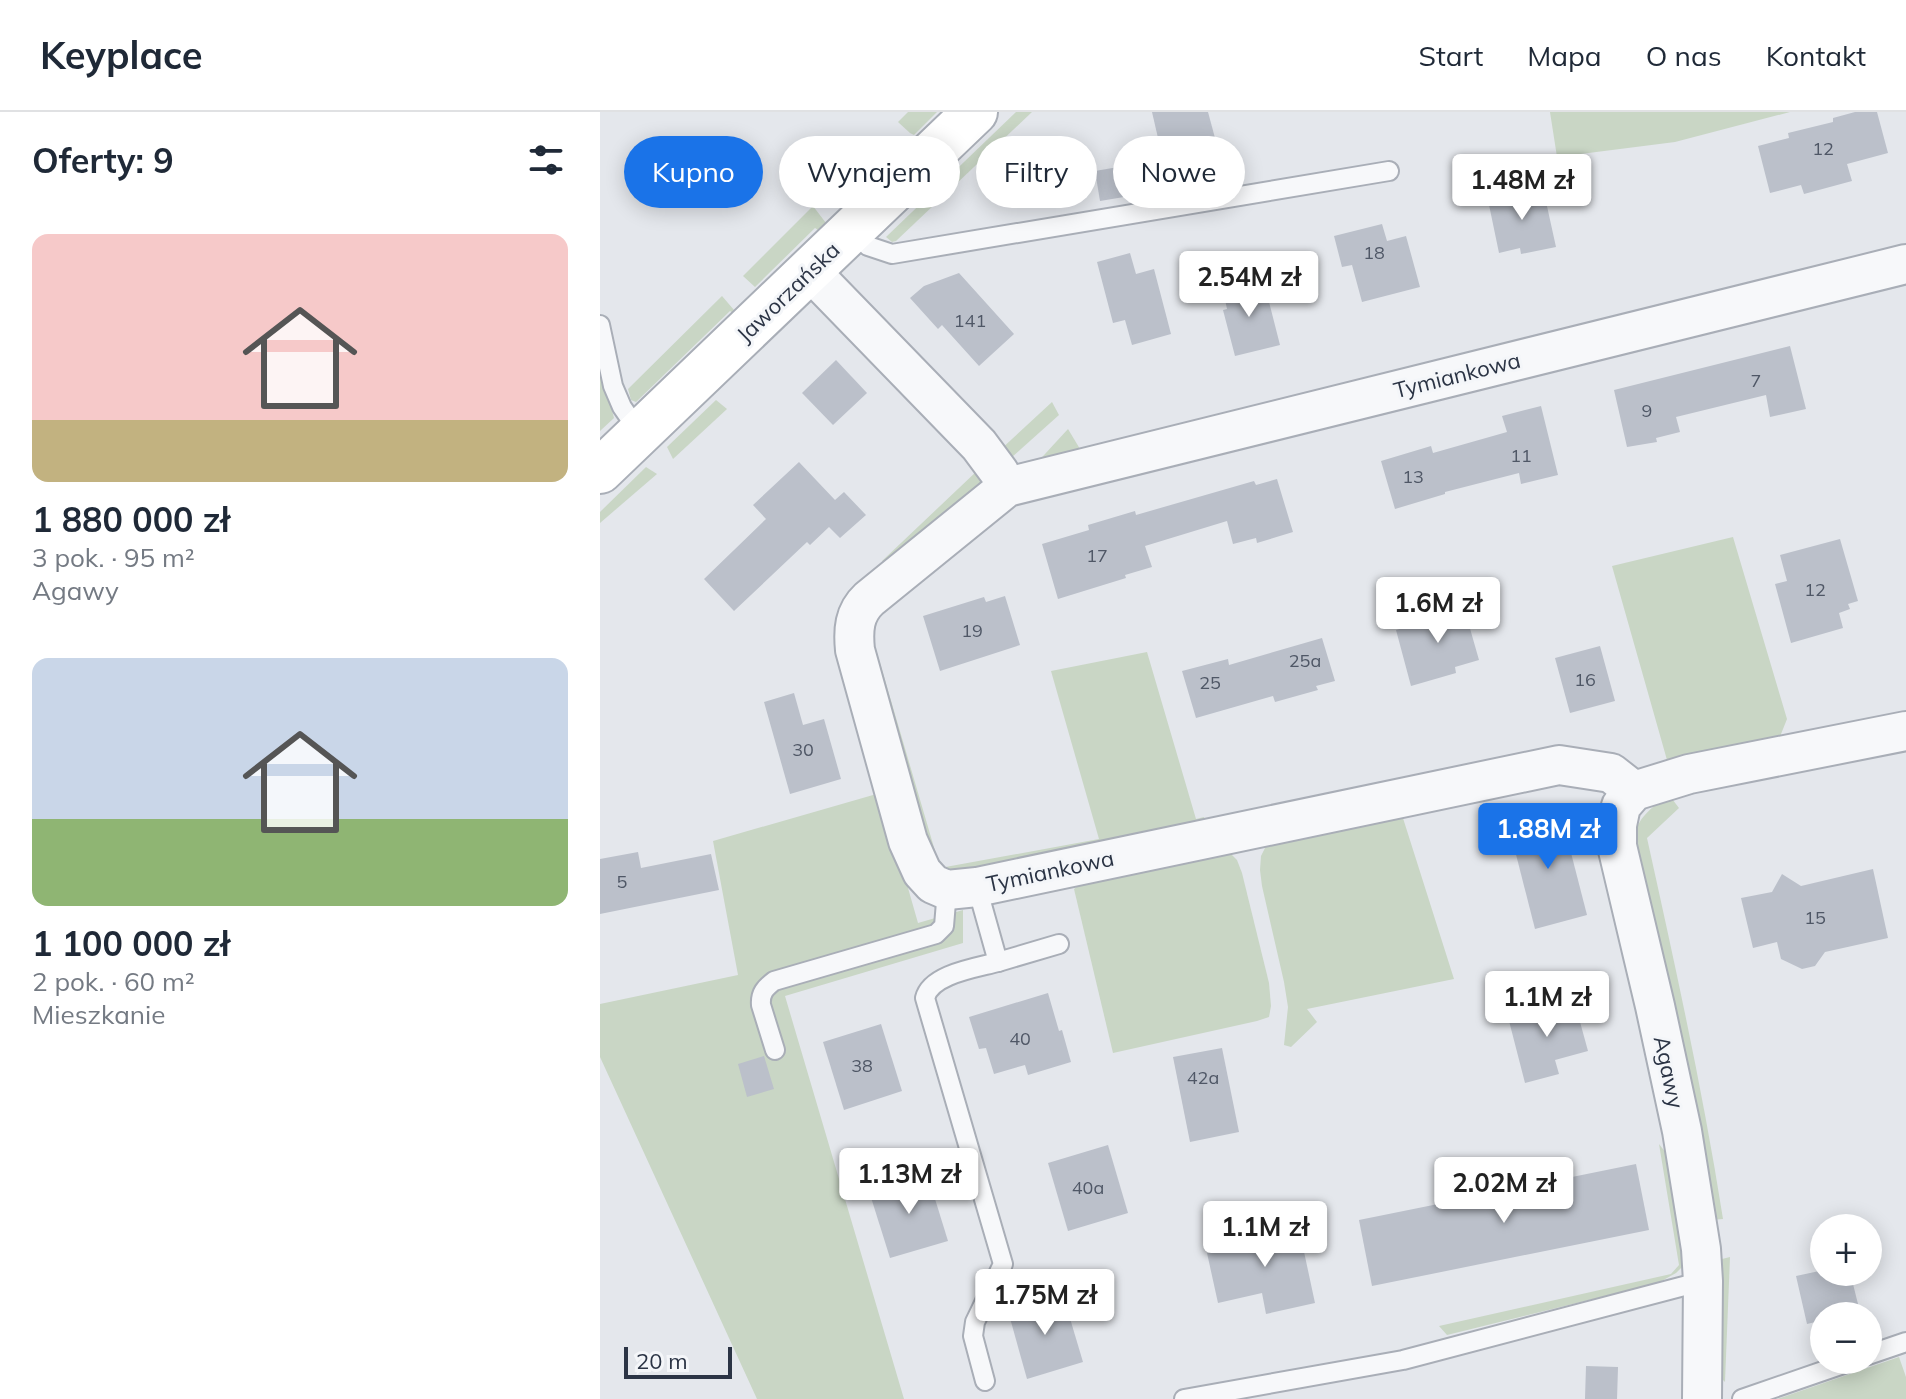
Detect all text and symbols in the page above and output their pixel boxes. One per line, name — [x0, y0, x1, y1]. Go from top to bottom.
text: Keyplace — [40, 31, 203, 79]
text: Start — [1419, 38, 1483, 73]
text: Mapa — [1527, 38, 1602, 73]
text: O nas — [1646, 38, 1722, 73]
text: Kontakt — [1766, 38, 1866, 73]
chip: Kupno — [624, 136, 763, 208]
chip: Wynajem — [779, 136, 960, 208]
chip: Filtry — [976, 136, 1097, 208]
chip: Nowe — [1113, 136, 1245, 208]
house number: 12 — [1812, 137, 1834, 160]
icon: filters — [524, 138, 568, 182]
text: Oferty: 9 — [32, 139, 174, 182]
pin: 1.48M zł — [1439, 154, 1605, 222]
text: 1.48M zł — [1470, 163, 1574, 196]
street label: Jaworzańska — [731, 236, 845, 348]
house number: 18 — [1363, 241, 1385, 264]
pin: 2.54M zł — [1166, 251, 1332, 319]
text: 2.54M zł — [1197, 260, 1301, 293]
icon: home — [228, 286, 372, 430]
house number: 141 — [954, 309, 986, 332]
street label: Tymiankowa — [1391, 346, 1523, 404]
house number: 7 — [1751, 369, 1761, 392]
house number: 9 — [1642, 399, 1652, 422]
house number: 11 — [1510, 444, 1532, 467]
house number: 13 — [1402, 465, 1424, 488]
text: 1 880 000 zł — [32, 498, 230, 541]
text: 3 pok. · 95 m² — [32, 541, 195, 574]
house number: 17 — [1086, 544, 1108, 567]
text: Agawy — [32, 574, 119, 607]
pin: 1.6M zł — [1364, 577, 1512, 645]
house number: 12 — [1804, 578, 1826, 601]
text: 1.6M zł — [1394, 586, 1482, 619]
house number: 19 — [961, 619, 983, 642]
house number: 25a — [1289, 649, 1321, 672]
house number: 16 — [1574, 668, 1596, 691]
house number: 25 — [1199, 671, 1221, 694]
icon: home — [228, 710, 372, 854]
house number: 30 — [792, 738, 814, 761]
pin: 1.88M zł — [1465, 803, 1631, 871]
text: 1.88M zł — [1496, 812, 1600, 845]
street label: Tymiankowa — [984, 844, 1116, 898]
house number: 5 — [617, 870, 628, 893]
house number: 15 — [1804, 906, 1826, 929]
text: 1 100 000 zł — [32, 922, 230, 965]
text: 2 pok. · 60 m² — [32, 965, 195, 998]
pin: 1.1M zł — [1473, 971, 1621, 1039]
text: 1.1M zł — [1503, 980, 1591, 1013]
text: Mieszkanie — [32, 998, 165, 1031]
house number: 40 — [1009, 1027, 1031, 1050]
street label: Agawy — [1648, 1033, 1690, 1111]
house number: 38 — [851, 1054, 873, 1077]
house number: 42a — [1187, 1066, 1219, 1089]
pin: 1.13M zł — [826, 1148, 992, 1216]
text: 1.13M zł — [857, 1157, 961, 1190]
pin: 2.02M zł — [1421, 1157, 1587, 1225]
text: 2.02M zł — [1452, 1166, 1556, 1199]
house number: 40a — [1072, 1176, 1104, 1199]
pin: 1.1M zł — [1191, 1201, 1339, 1269]
text: 1.1M zł — [1221, 1210, 1309, 1243]
map controls — [1810, 1214, 1882, 1374]
button: + — [1810, 1214, 1882, 1286]
pin: 1.75M zł — [962, 1269, 1128, 1337]
text: 1.75M zł — [993, 1278, 1097, 1311]
button: − — [1810, 1302, 1882, 1374]
scale bar — [624, 1343, 732, 1379]
text: 20 m — [636, 1347, 687, 1375]

